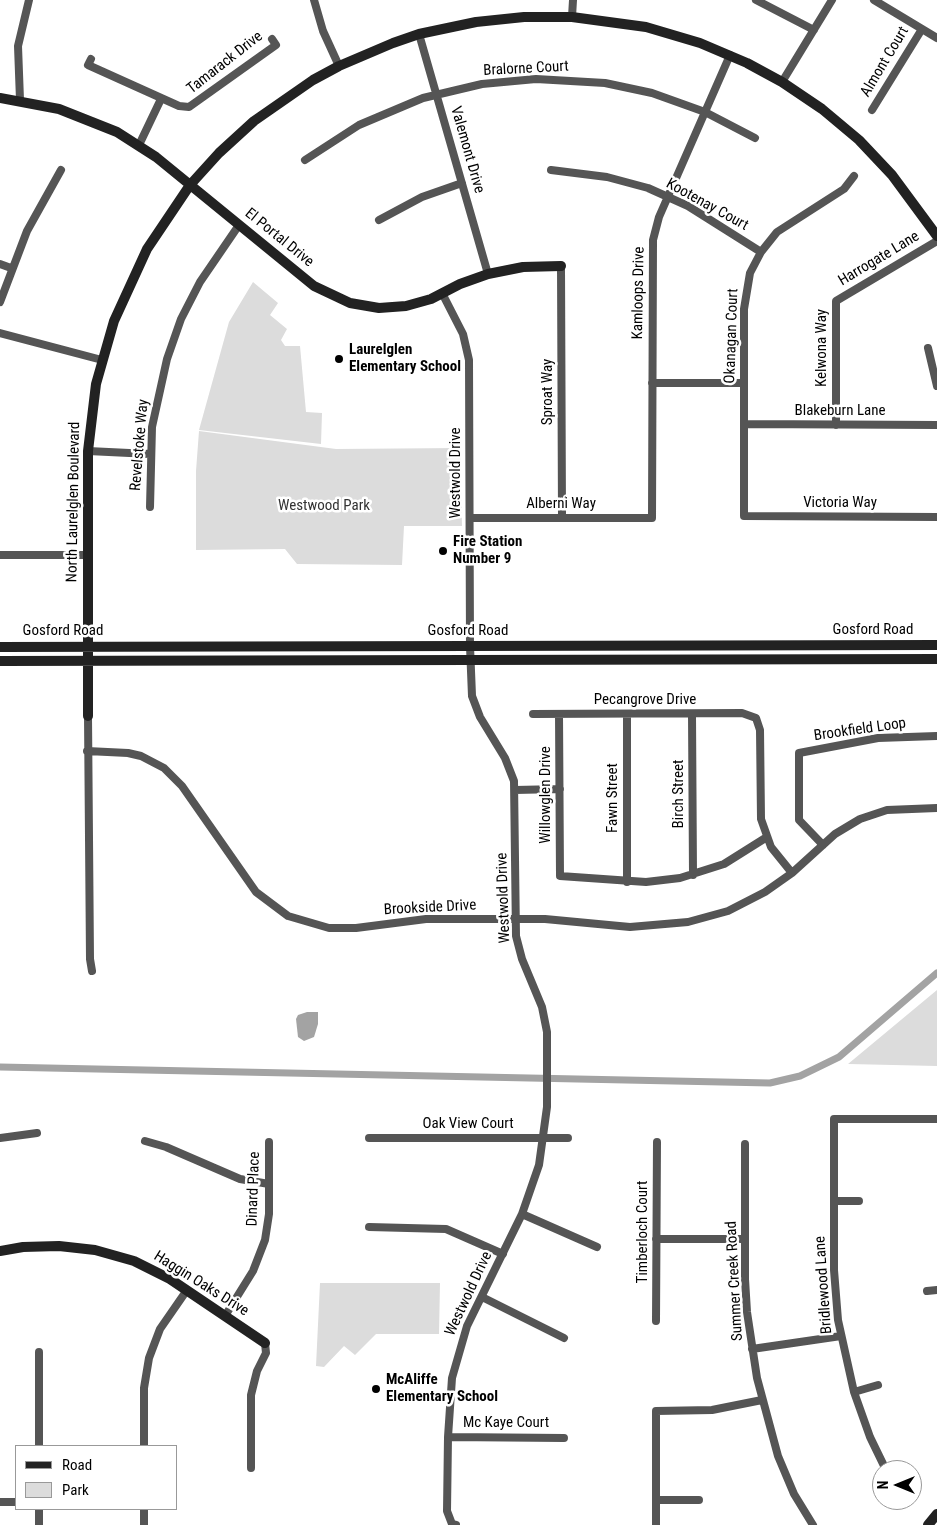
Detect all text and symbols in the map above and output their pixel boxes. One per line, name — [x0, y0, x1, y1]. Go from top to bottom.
street label: Almont Court — [857, 24, 913, 100]
street label: Tamarack Drive — [184, 28, 266, 98]
street label: Bralorne Court — [483, 58, 569, 80]
street label: Valemont Drive — [446, 104, 488, 196]
street label: Kootenay Court — [663, 175, 751, 235]
street label: El Portal Drive — [241, 205, 317, 271]
street label: Harrogate Lane — [835, 228, 923, 290]
street label: Kamloops Drive — [629, 246, 649, 340]
street label: Okanagan Court — [721, 288, 743, 384]
street label: Kelwona Way — [813, 309, 831, 387]
place label: Laurelglen Elementary School — [349, 341, 461, 376]
marker: Laurelglen Elementary School — [333, 353, 345, 365]
street label: Sproat Way — [539, 359, 557, 425]
street label: Revelstoke Way — [127, 398, 153, 492]
street label: Blakeburn Lane — [794, 402, 886, 420]
street label: North Laurelglen Boulevard — [64, 422, 84, 582]
street label: Westwold Drive — [447, 427, 465, 519]
street label: Victoria Way — [803, 494, 877, 512]
street label: Alberni Way — [526, 495, 596, 513]
park label: Westwood Park — [278, 497, 370, 515]
place label: Fire Station Number 9 — [453, 533, 522, 568]
marker: Fire Station Number 9 — [437, 545, 449, 557]
street label: Gosford Road — [833, 621, 913, 639]
street label: Gosford Road — [23, 622, 103, 640]
street label: Gosford Road — [428, 622, 508, 640]
street label: Pecangrove Drive — [594, 691, 696, 709]
street label: Brookfield Loop — [813, 715, 907, 745]
street label: Willowglen Drive — [537, 746, 555, 844]
street label: Birch Street — [670, 760, 688, 828]
street label: Fawn Street — [604, 763, 622, 833]
street label: Westwold Drive — [493, 852, 515, 944]
street label: Brookside Drive — [383, 897, 477, 919]
street label: Oak View Court — [422, 1115, 514, 1133]
street label: Dinard Place — [244, 1151, 264, 1227]
street label: Timberloch Court — [634, 1181, 652, 1283]
street label: Summer Creek Road — [723, 1221, 747, 1341]
street label: Bridlewood Lane — [812, 1235, 836, 1335]
street label: Haggin Oaks Drive — [150, 1248, 252, 1320]
street label: Westwold Drive — [442, 1249, 496, 1339]
place label: McAliffe Elementary School — [386, 1371, 498, 1406]
marker: McAliffe Elementary School — [370, 1383, 382, 1395]
street label: Mc Kaye Court — [463, 1414, 549, 1432]
legend — [15, 1445, 178, 1510]
text: Road — [62, 1456, 92, 1474]
north arrow — [872, 1460, 922, 1510]
text: Park — [62, 1481, 89, 1499]
text: N — [875, 1481, 891, 1489]

